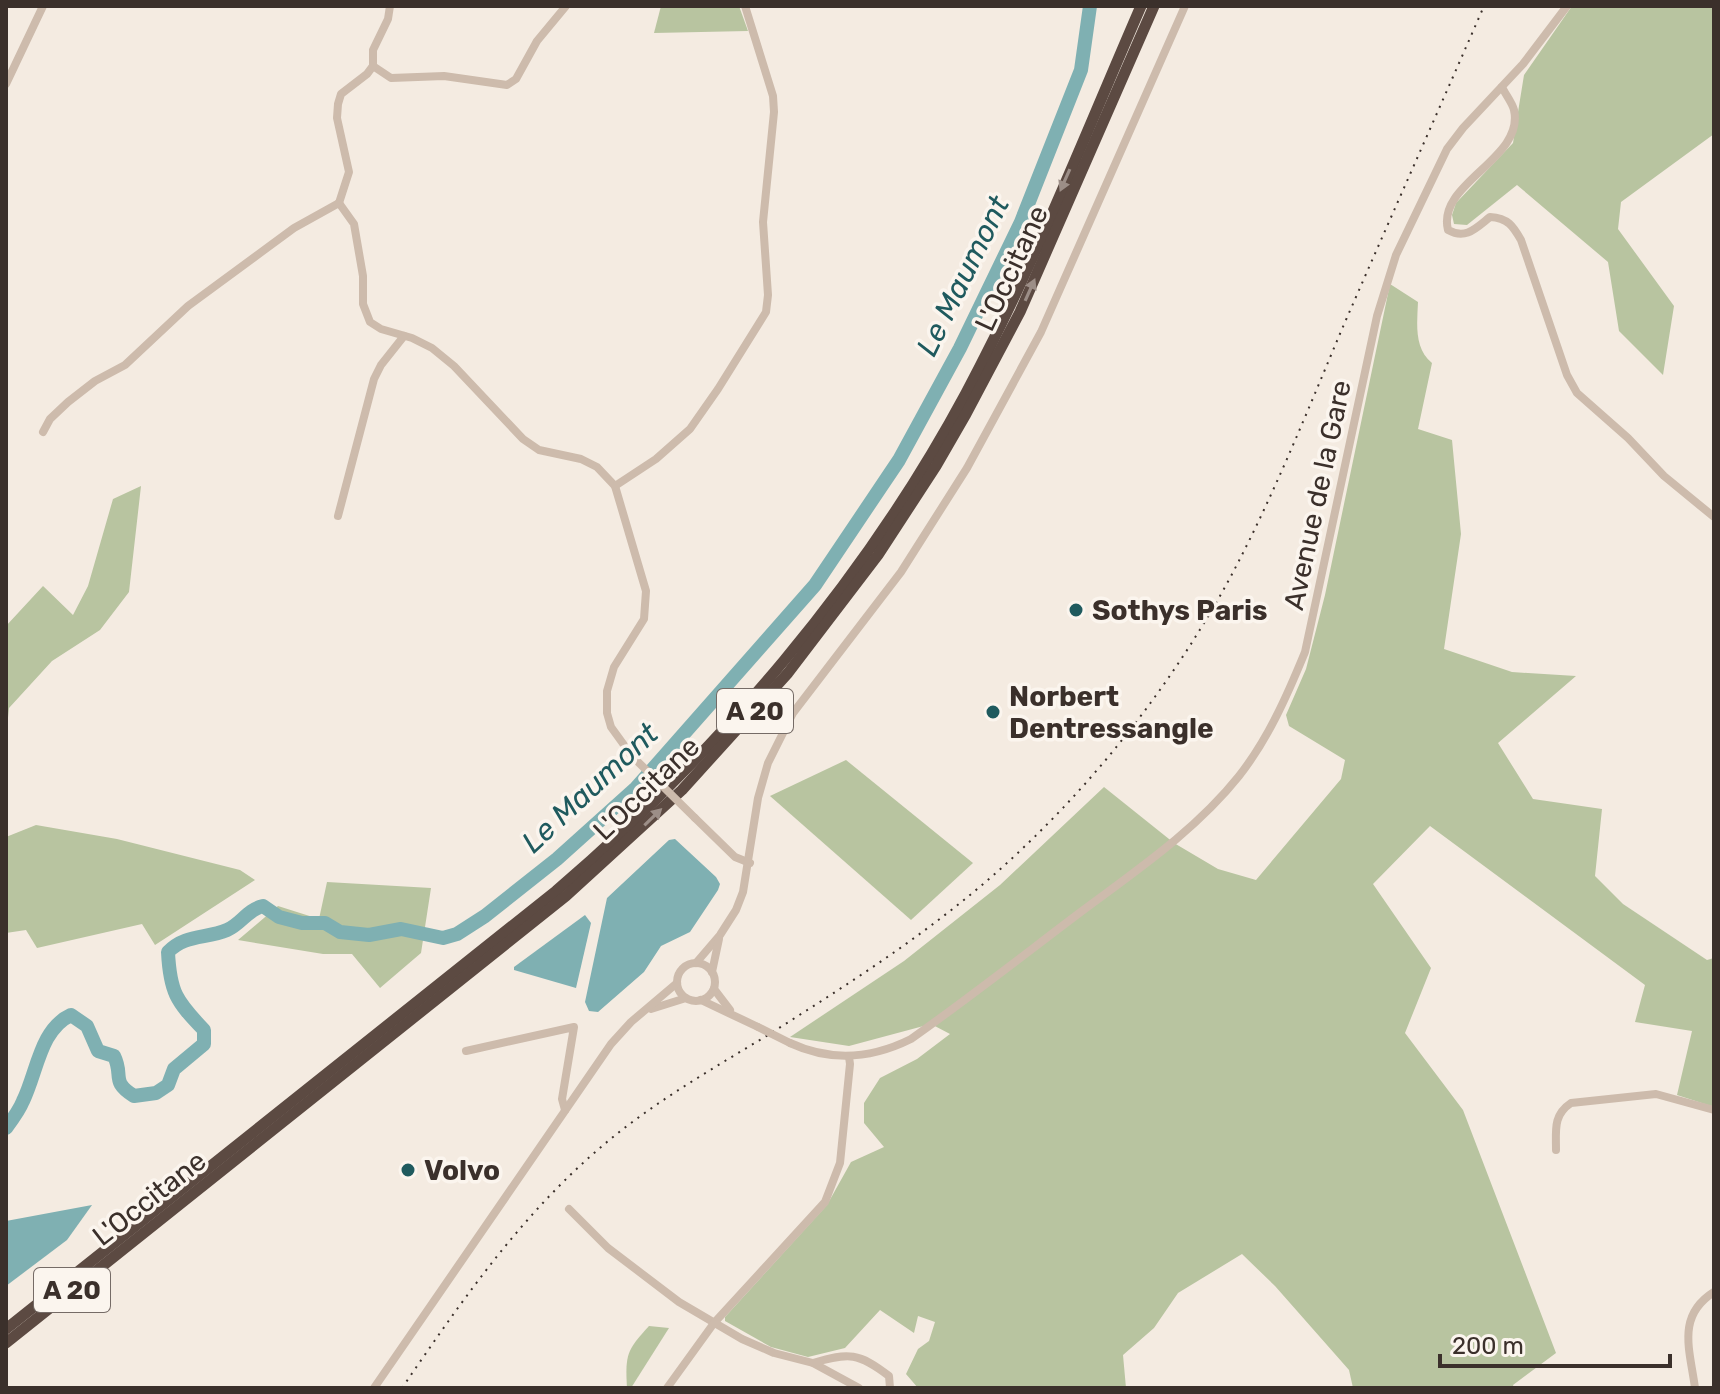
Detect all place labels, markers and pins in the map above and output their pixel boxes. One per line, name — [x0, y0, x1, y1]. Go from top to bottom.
place label: Sothys Paris — [1092, 594, 1267, 627]
marker: Sothys Paris — [1067, 601, 1085, 619]
place label: Norbert Dentressangle — [1009, 680, 1214, 745]
marker: Norbert Dentressangle — [984, 703, 1002, 721]
place label: Volvo — [424, 1154, 500, 1187]
marker: Volvo — [399, 1161, 417, 1179]

